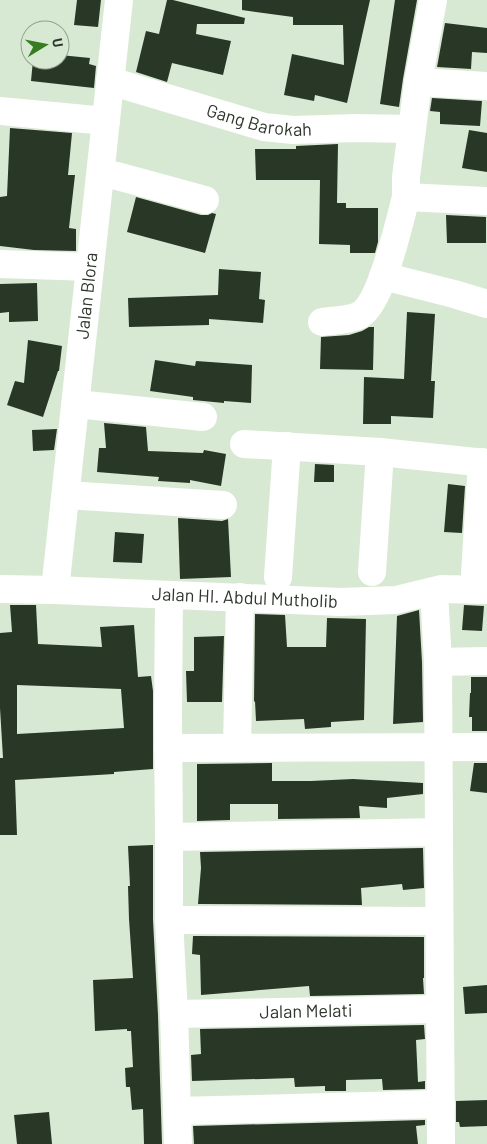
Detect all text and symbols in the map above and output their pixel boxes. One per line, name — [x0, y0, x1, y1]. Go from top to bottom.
north arrow — [20, 20, 70, 70]
text: U — [49, 37, 67, 49]
street label: Gang Barokah — [204, 98, 312, 140]
street label: Jalan Blora — [70, 251, 102, 340]
street label: Jalan HI. Abdul Mutholib — [151, 582, 338, 612]
street label: Jalan Melati — [259, 999, 353, 1022]

